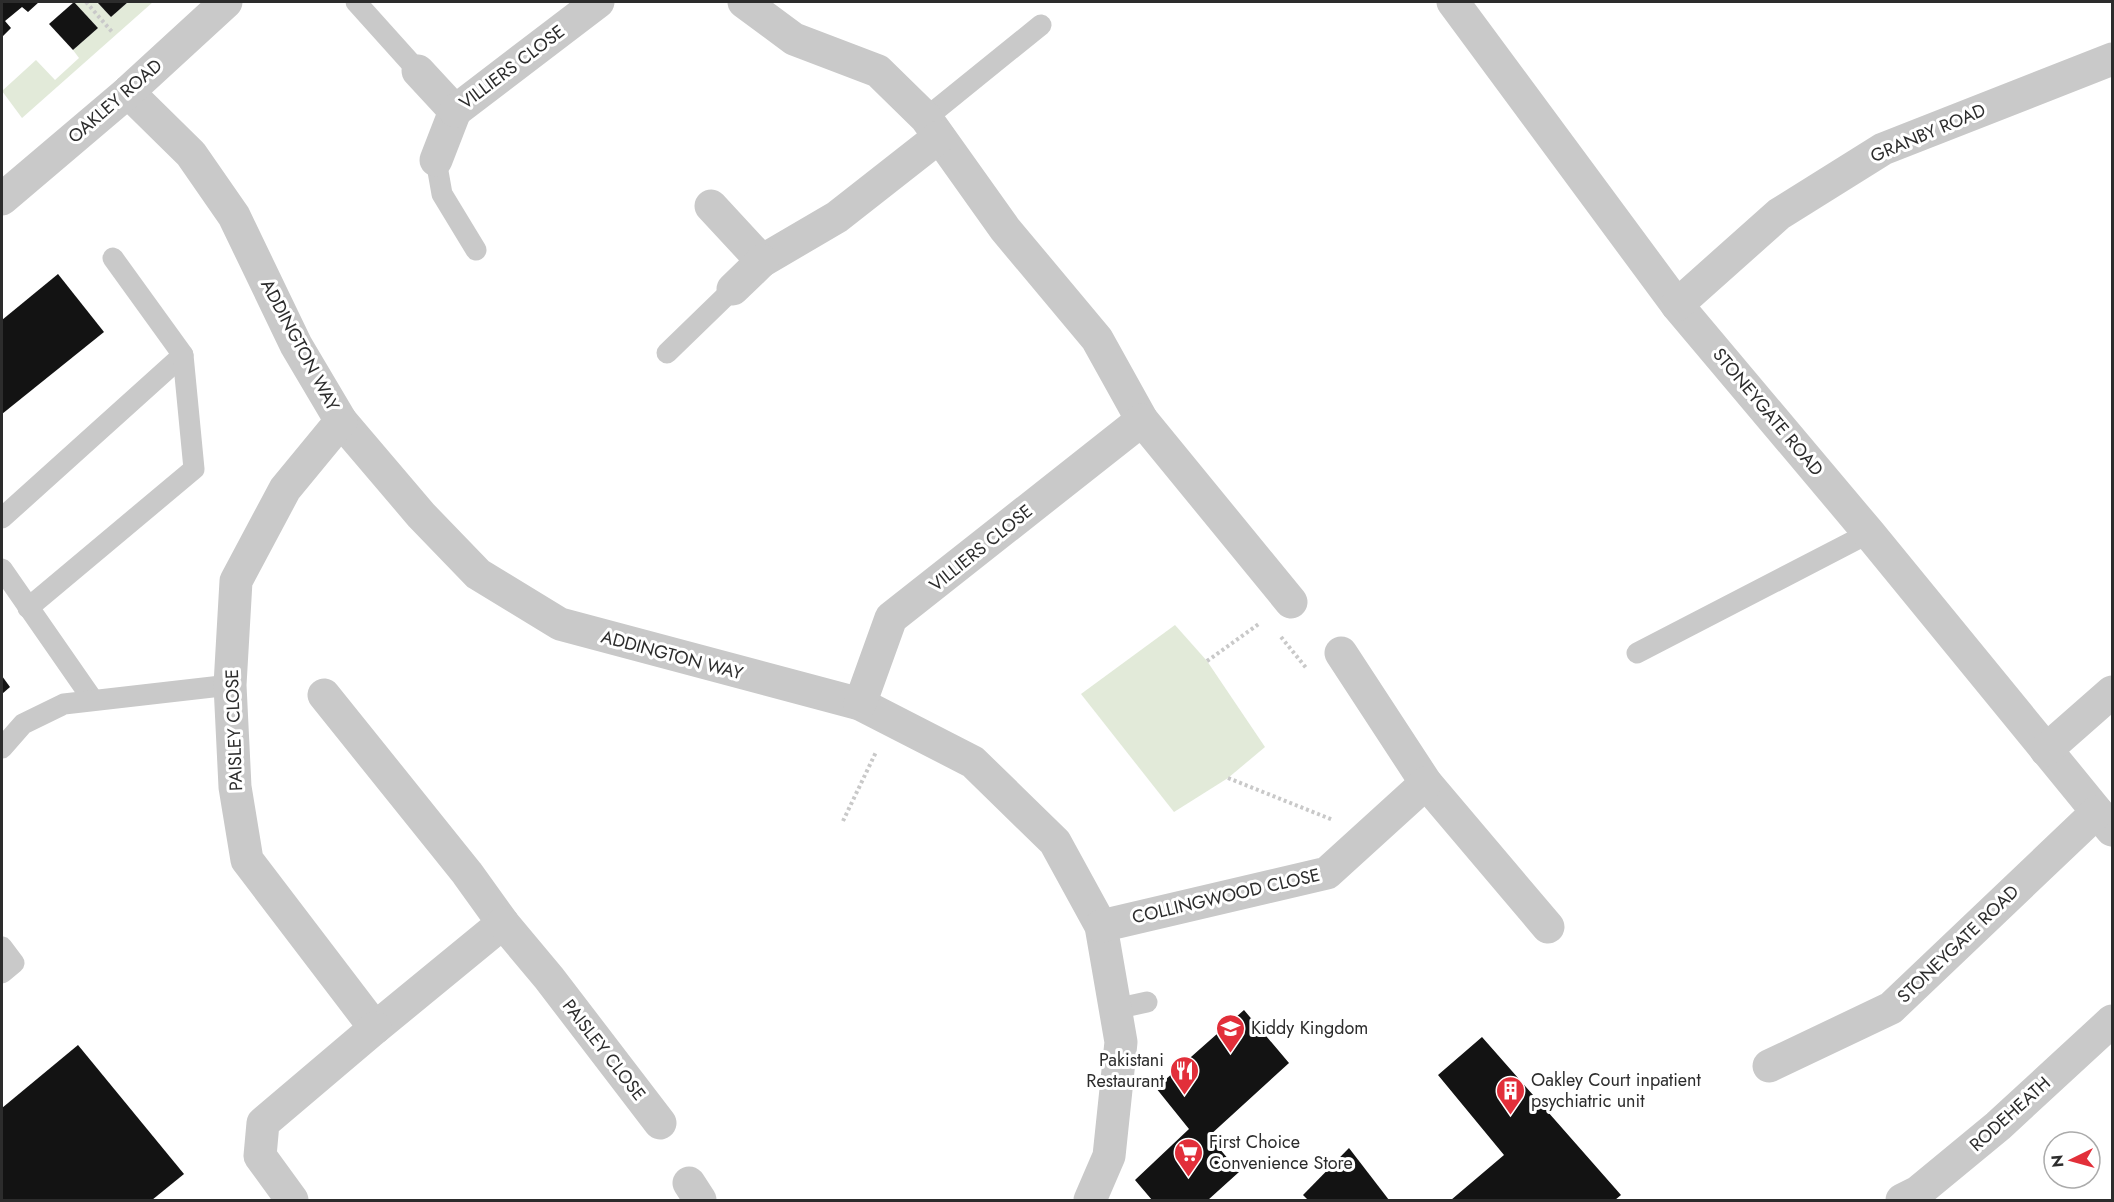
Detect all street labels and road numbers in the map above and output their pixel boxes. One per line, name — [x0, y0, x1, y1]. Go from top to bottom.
street label: VILLIERS CLOSE — [454, 19, 570, 115]
street label: OAKLEY ROAD — [62, 53, 168, 149]
street label: GRANBY ROAD — [1866, 97, 1990, 169]
street label: ADDINGTON WAY — [254, 274, 346, 416]
street label: STONEYGATE ROAD — [1707, 342, 1829, 482]
street label: VILLIERS CLOSE — [924, 498, 1038, 598]
street label: ADDINGTON WAY — [598, 624, 747, 687]
street label: PAISLEY CLOSE — [219, 669, 249, 791]
street label: COLLINGWOOD CLOSE — [1130, 862, 1322, 930]
street label: STONEYGATE ROAD — [1891, 879, 2025, 1009]
street label: PAISLEY CLOSE — [556, 994, 652, 1106]
street label: RODEHEATH — [1964, 1071, 2056, 1157]

